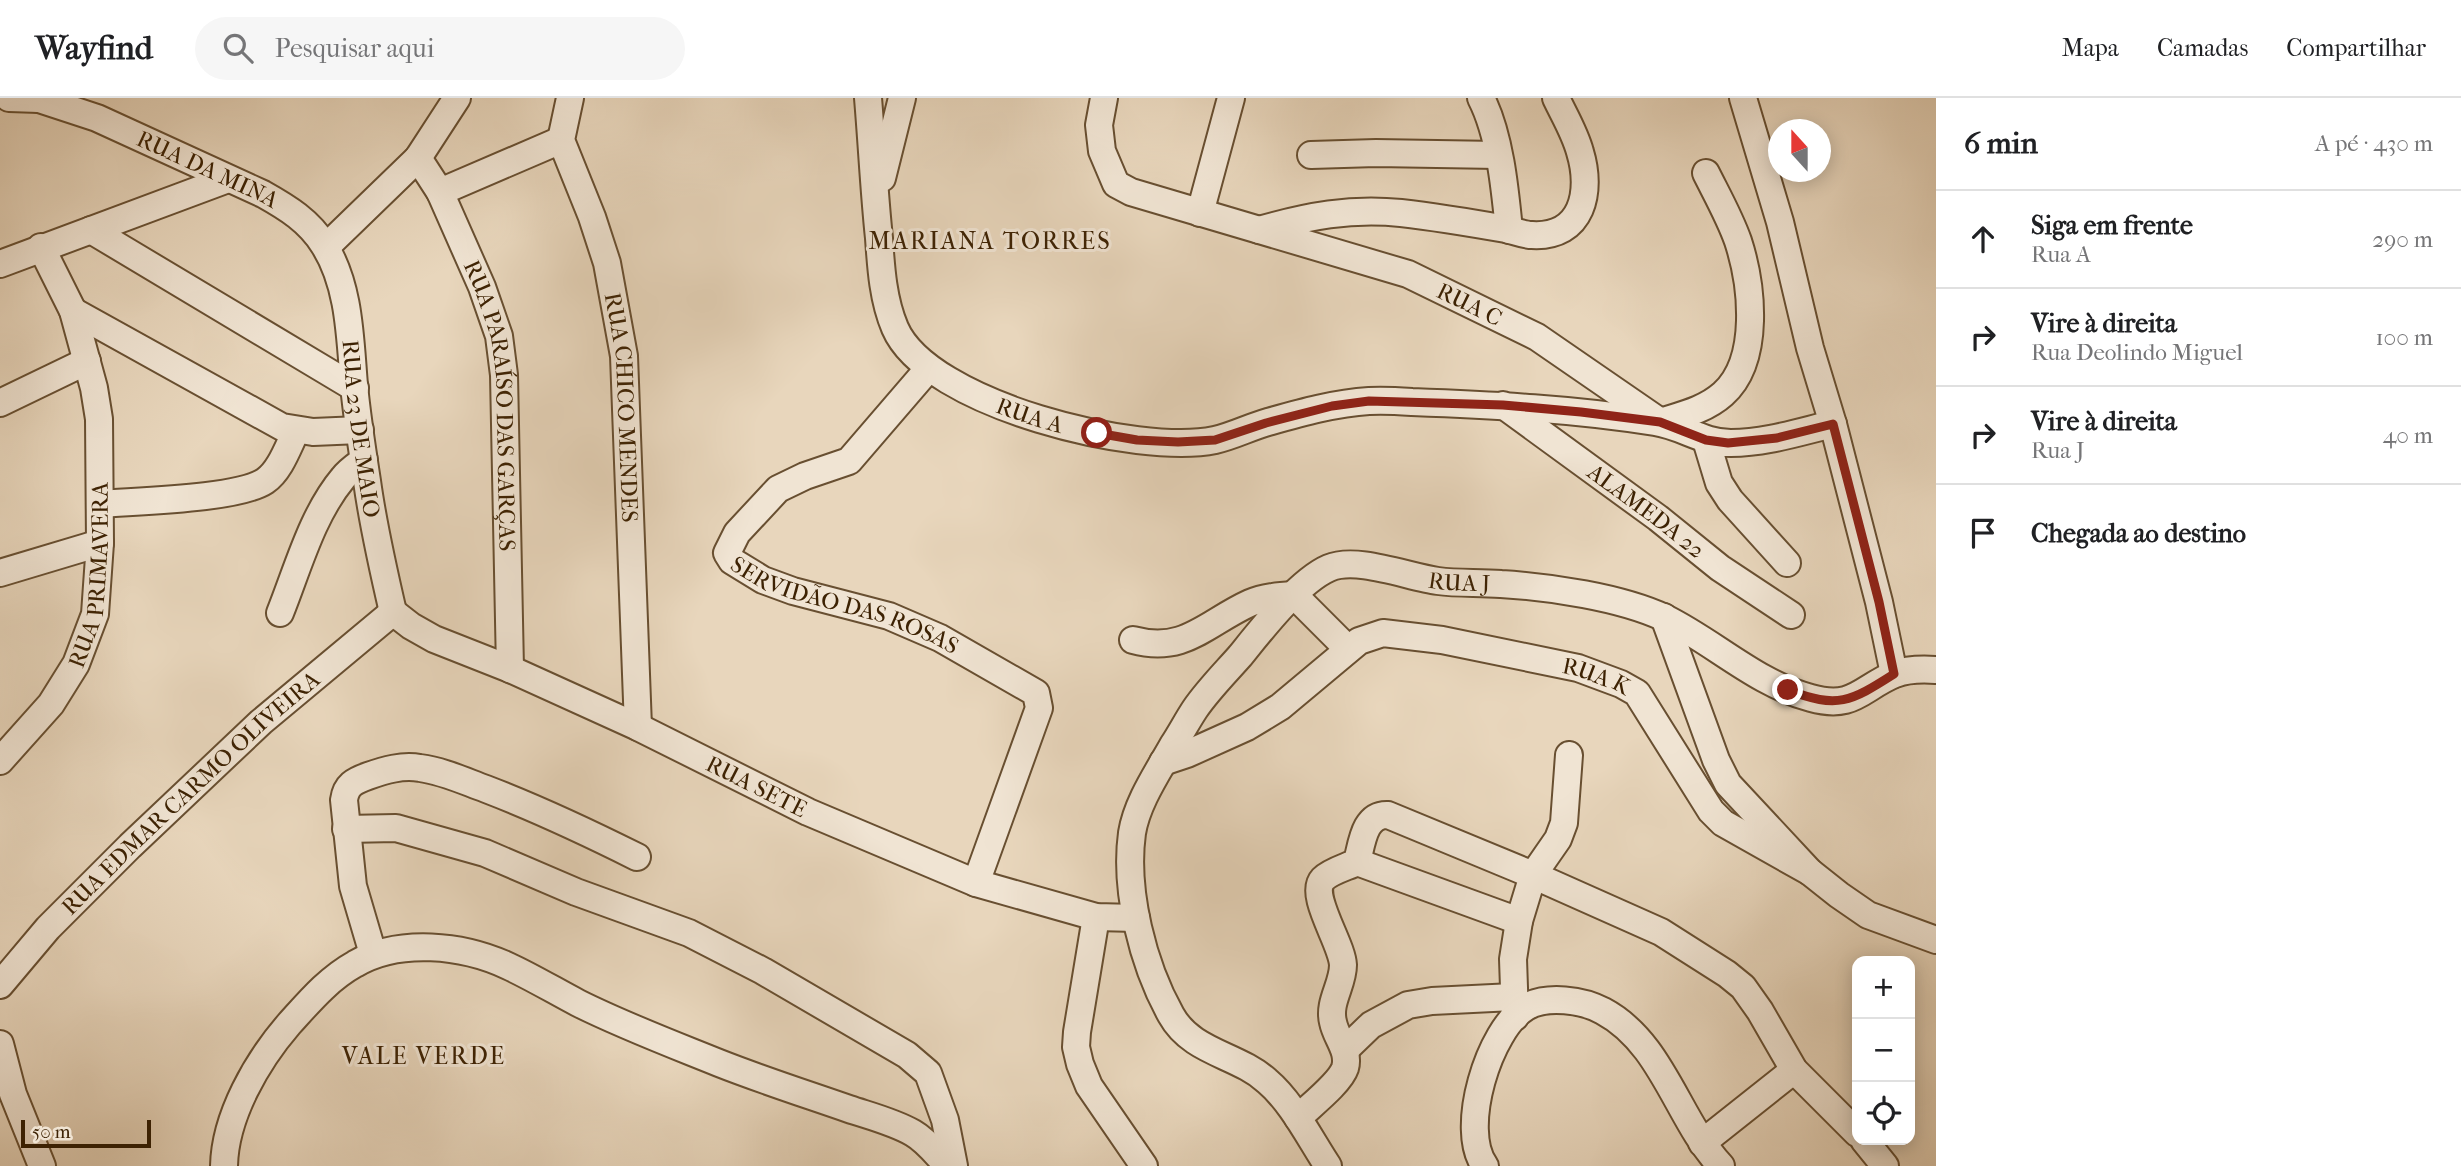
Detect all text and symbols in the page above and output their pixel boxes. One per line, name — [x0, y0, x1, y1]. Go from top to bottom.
search box — [195, 17, 685, 80]
text: Wayfind — [35, 29, 153, 68]
icon: search — [219, 29, 257, 67]
text: Pesquisar aqui — [275, 33, 434, 64]
text: Mapa — [2062, 34, 2119, 62]
text: Camadas — [2157, 34, 2248, 62]
text: Compartilhar — [2286, 34, 2426, 62]
north arrow — [1768, 119, 1831, 182]
street label: RUA DA MINA — [133, 125, 284, 214]
text: 6 min — [1964, 126, 2038, 161]
text: A pé · 430 m — [2315, 130, 2433, 157]
text: Siga em frente — [2031, 210, 2193, 241]
icon: ahead — [1964, 220, 2002, 258]
text: 290 m — [2372, 226, 2433, 253]
district label: MARIANA TORRES — [868, 227, 1112, 255]
text: Rua A — [2031, 241, 2091, 268]
street label: RUA PARAÍSO DAS GARÇAS — [458, 256, 521, 551]
street label: RUA C — [1432, 277, 1506, 332]
street label: RUA CHICO MENDES — [599, 291, 643, 523]
text: Vire à direita — [2031, 308, 2177, 339]
icon: right — [1964, 318, 2002, 356]
text: 100 m — [2375, 324, 2433, 351]
street label: RUA 23 DE MAIO — [337, 339, 386, 520]
text: Rua Deolindo Miguel — [2031, 339, 2243, 366]
street label: RUA A — [992, 392, 1067, 439]
text: Vire à direita — [2031, 406, 2177, 437]
icon: right — [1964, 416, 2002, 454]
route start — [1081, 417, 1112, 448]
text: 40 m — [2383, 422, 2433, 449]
text: Rua J — [2031, 437, 2085, 464]
street label: ALAMEDA 22 — [1581, 458, 1710, 564]
street label: RUA PRIMAVERA — [63, 481, 114, 672]
icon: arrive — [1964, 514, 2002, 552]
text: Chegada ao destino — [2031, 518, 2246, 549]
street label: SERVIDÃO DAS ROSAS — [726, 551, 963, 660]
street label: RUA J — [1426, 567, 1491, 597]
street label: RUA K — [1560, 652, 1636, 701]
street label: RUA EDMAR CARMO OLIVEIRA — [56, 665, 326, 921]
route end — [1772, 674, 1803, 705]
street label: RUA SETE — [701, 750, 811, 823]
map controls — [1852, 956, 1915, 1145]
button: + — [1852, 956, 1915, 1019]
button: − — [1852, 1019, 1915, 1082]
district label: VALE VERDE — [341, 1042, 506, 1070]
button: locate — [1852, 1082, 1915, 1145]
scale bar — [21, 1117, 150, 1149]
text: 50 m — [32, 1121, 71, 1143]

